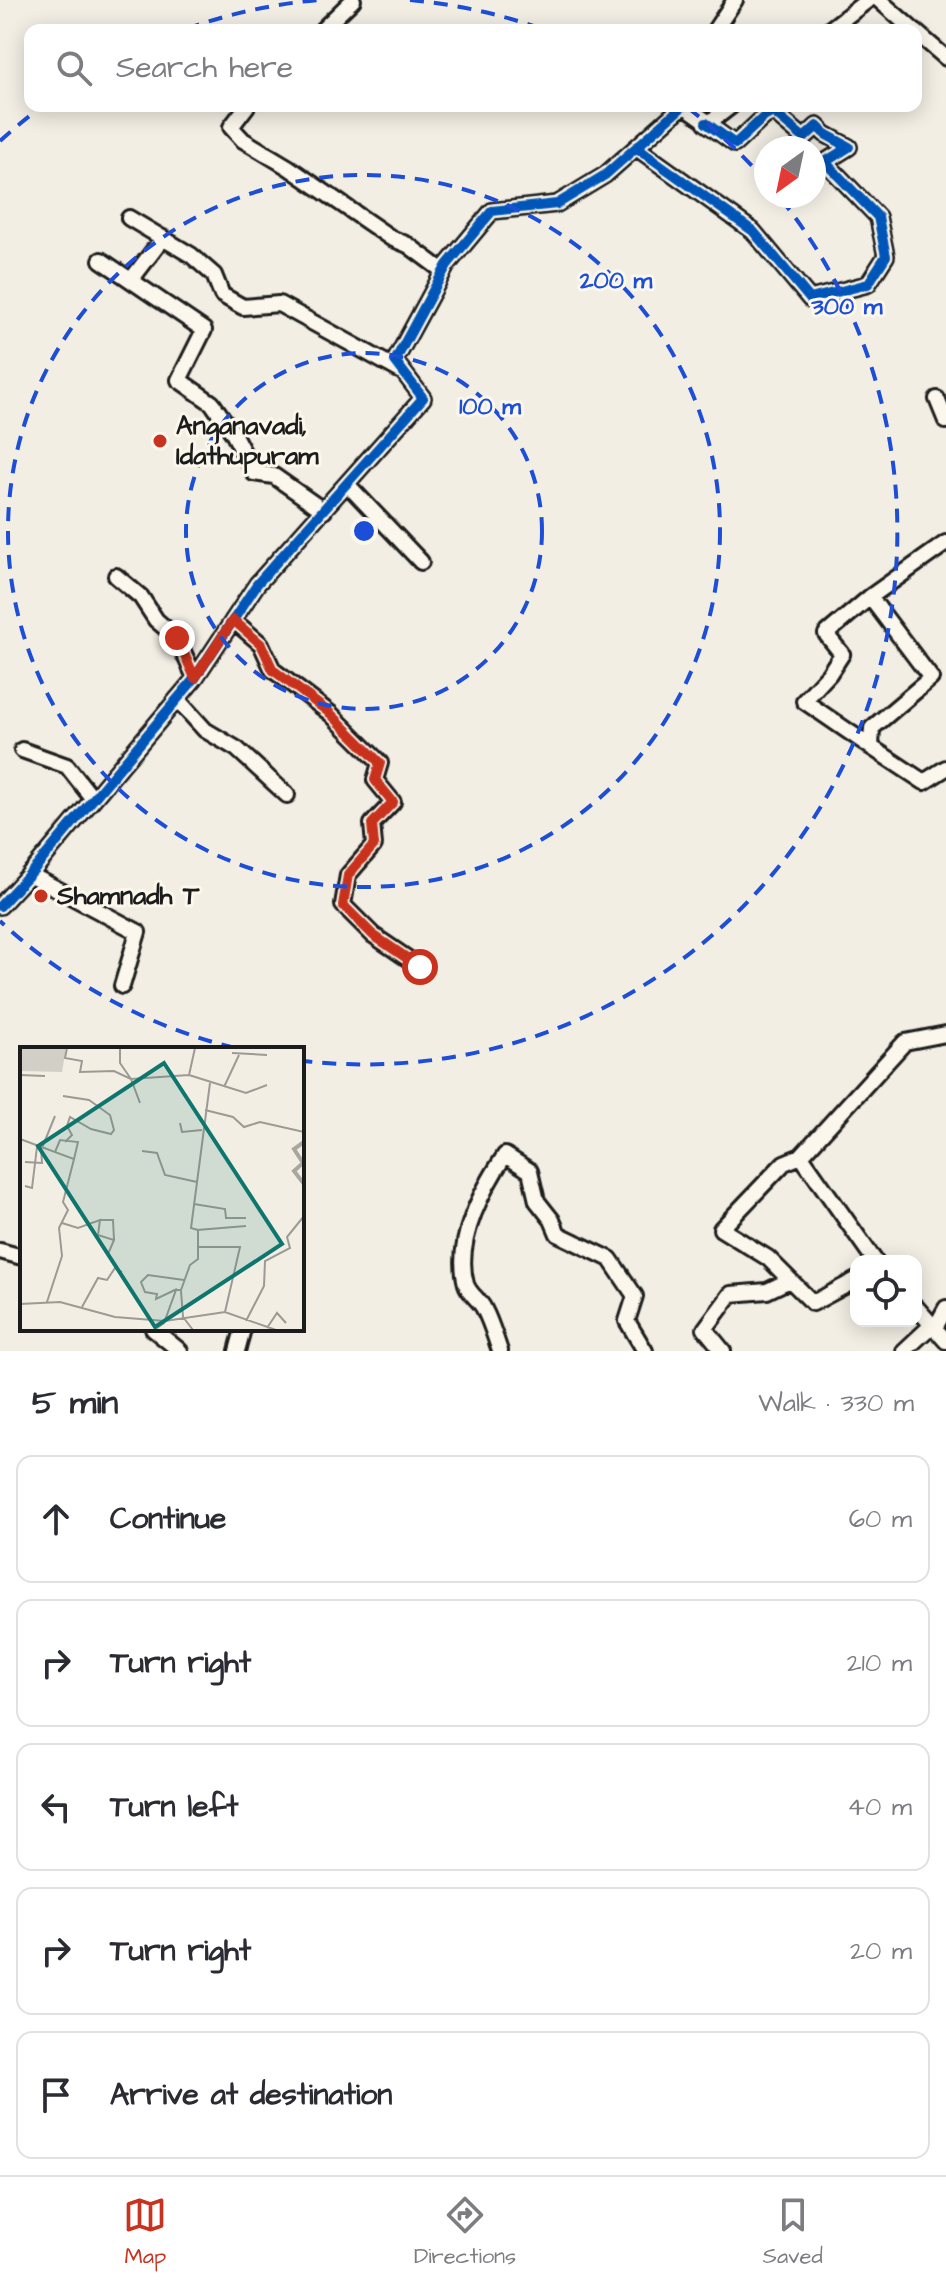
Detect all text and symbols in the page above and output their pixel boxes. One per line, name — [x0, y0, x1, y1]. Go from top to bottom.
search box — [24, 24, 922, 112]
icon: search — [52, 46, 96, 90]
text: Search here — [116, 47, 293, 89]
north arrow — [754, 136, 826, 208]
text: 200 m — [579, 264, 652, 298]
text: 300 m — [811, 290, 883, 324]
text: 100 m — [459, 390, 521, 424]
place label: Anganavadi, Idathupuram — [176, 408, 319, 474]
marker: Anganavadi, Idathupuram — [151, 432, 169, 450]
centre of rings — [350, 517, 378, 545]
route end — [159, 620, 195, 656]
place label: Shamnadh T — [56, 878, 200, 914]
marker: Shamnadh T — [32, 887, 50, 905]
route start — [402, 949, 438, 985]
inset map — [20, 1047, 304, 1331]
map controls — [850, 1255, 922, 1327]
button: locate — [850, 1255, 922, 1327]
text: 5 min — [32, 1379, 118, 1427]
text: Walk · 330 m — [758, 1385, 914, 1421]
icon: ahead — [34, 1497, 78, 1541]
text: Continue — [110, 1498, 226, 1540]
text: 60 m — [849, 1501, 912, 1537]
icon: right — [34, 1641, 78, 1685]
text: Turn right — [110, 1642, 251, 1684]
text: 210 m — [847, 1645, 912, 1681]
icon: left — [34, 1785, 78, 1829]
text: Turn left — [110, 1786, 238, 1828]
text: 40 m — [847, 1789, 912, 1825]
icon: right — [34, 1929, 78, 1973]
text: Turn right — [110, 1930, 251, 1972]
text: 20 m — [850, 1933, 912, 1969]
icon: arrive — [34, 2073, 78, 2117]
text: Arrive at destination — [110, 2074, 392, 2116]
tab: Map — [123, 2193, 167, 2272]
tab: Directions — [414, 2193, 516, 2272]
tab: Saved — [763, 2193, 823, 2272]

